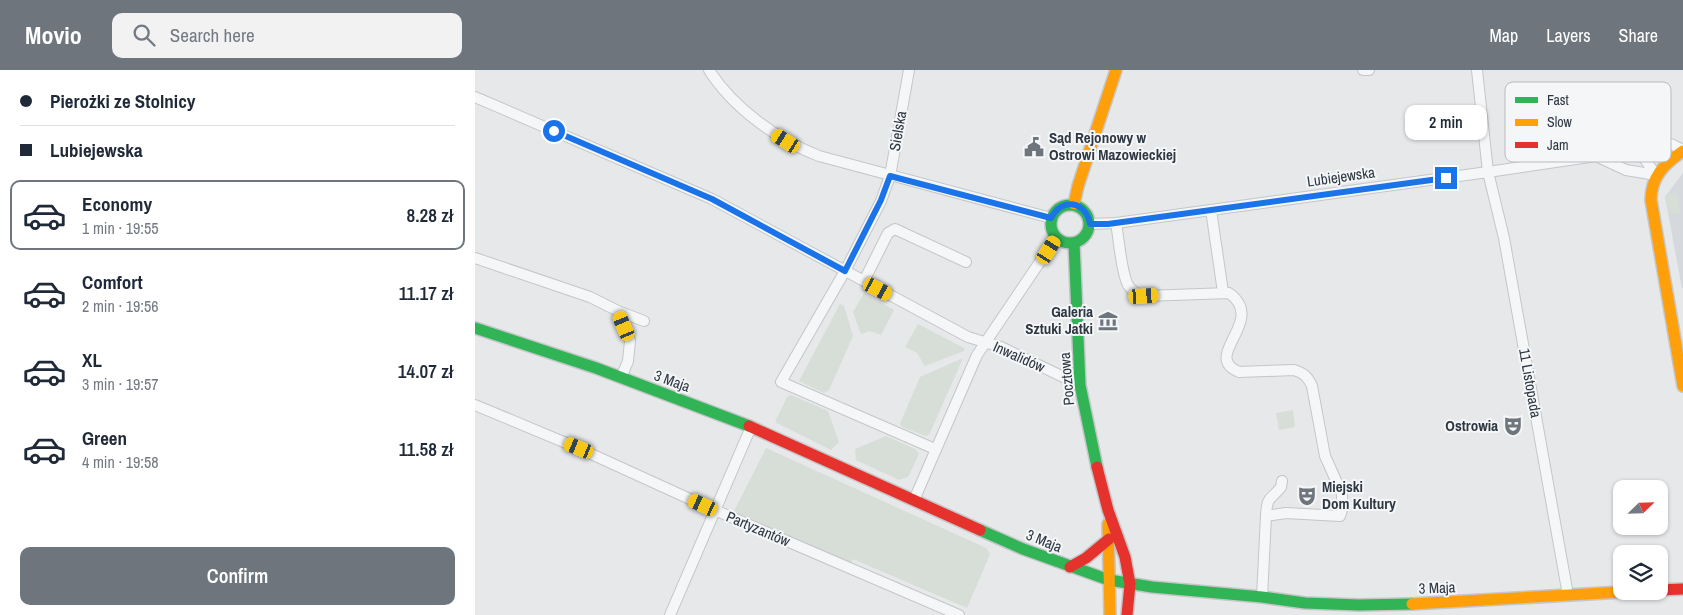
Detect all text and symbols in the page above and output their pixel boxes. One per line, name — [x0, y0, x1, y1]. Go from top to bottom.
search box — [112, 13, 462, 58]
text: Movio — [25, 19, 82, 51]
icon: search — [130, 21, 158, 49]
text: Search here — [170, 22, 255, 48]
text: Map — [1490, 23, 1518, 48]
text: Layers — [1546, 23, 1591, 48]
text: Share — [1619, 23, 1658, 48]
legend — [1505, 82, 1671, 162]
text: Pierożki ze Stolnicy — [50, 88, 195, 114]
text: Fast — [1547, 91, 1569, 109]
callout: 2 min — [1405, 106, 1487, 140]
street label: Sielska — [884, 109, 911, 153]
text: 2 min — [1429, 111, 1463, 133]
text: Slow — [1547, 113, 1573, 131]
route start — [543, 120, 565, 142]
car — [769, 127, 802, 155]
place label: Sąd Rejonowy w Ostrowi Mazowieckiej — [1049, 127, 1176, 165]
public building icon: Sąd Rejonowy w Ostrowi Mazowieckiej — [1023, 136, 1045, 158]
text: Jam — [1547, 136, 1569, 154]
text: Lubiejewska — [50, 137, 143, 163]
street label: Lubiejewska — [1306, 161, 1376, 192]
route end — [1435, 167, 1457, 189]
text: Economy — [82, 191, 152, 217]
icon: car — [22, 193, 67, 238]
text: 8.28 zł — [407, 202, 453, 228]
text: 1 min · 19:55 — [82, 217, 159, 239]
car — [1034, 233, 1063, 267]
text: Comfort — [82, 269, 143, 295]
icon: car — [22, 271, 67, 316]
car — [861, 275, 894, 303]
text: 11.17 zł — [399, 280, 453, 306]
car — [1128, 288, 1159, 304]
text: 2 min · 19:56 — [82, 295, 159, 317]
place label: Galeria Sztuki Jatki — [1025, 301, 1093, 339]
car — [611, 309, 636, 343]
museum icon: Galeria Sztuki Jatki — [1097, 310, 1119, 332]
street label: Inwalidów — [990, 336, 1049, 377]
text: XL — [82, 347, 102, 373]
street label: 11 Listopada — [1514, 347, 1547, 419]
icon: car — [22, 349, 67, 394]
street label: Pocztowa — [1054, 351, 1079, 407]
text: 14.07 zł — [398, 358, 453, 384]
street label: 3 Maja — [651, 364, 693, 397]
text: 3 min · 19:57 — [82, 373, 159, 395]
place label: Ostrowia — [1445, 415, 1498, 436]
theatre icon: Ostrowia — [1502, 415, 1524, 437]
text: Green — [82, 425, 127, 451]
icon: car — [22, 427, 67, 472]
car — [562, 435, 595, 461]
text: 11.58 zł — [399, 436, 453, 462]
text: 4 min · 19:58 — [82, 451, 159, 473]
place label: Miejski Dom Kultury — [1322, 476, 1396, 514]
north arrow — [1613, 480, 1667, 535]
map controls — [1613, 480, 1668, 600]
theatre icon: Miejski Dom Kultury — [1296, 485, 1318, 507]
car — [686, 492, 719, 518]
street label: Partyzantów — [723, 506, 794, 551]
street label: 3 Maja — [1023, 524, 1065, 557]
button: layers — [1613, 545, 1668, 600]
button: Confirm — [20, 547, 455, 605]
street label: 3 Maja — [1418, 576, 1456, 599]

